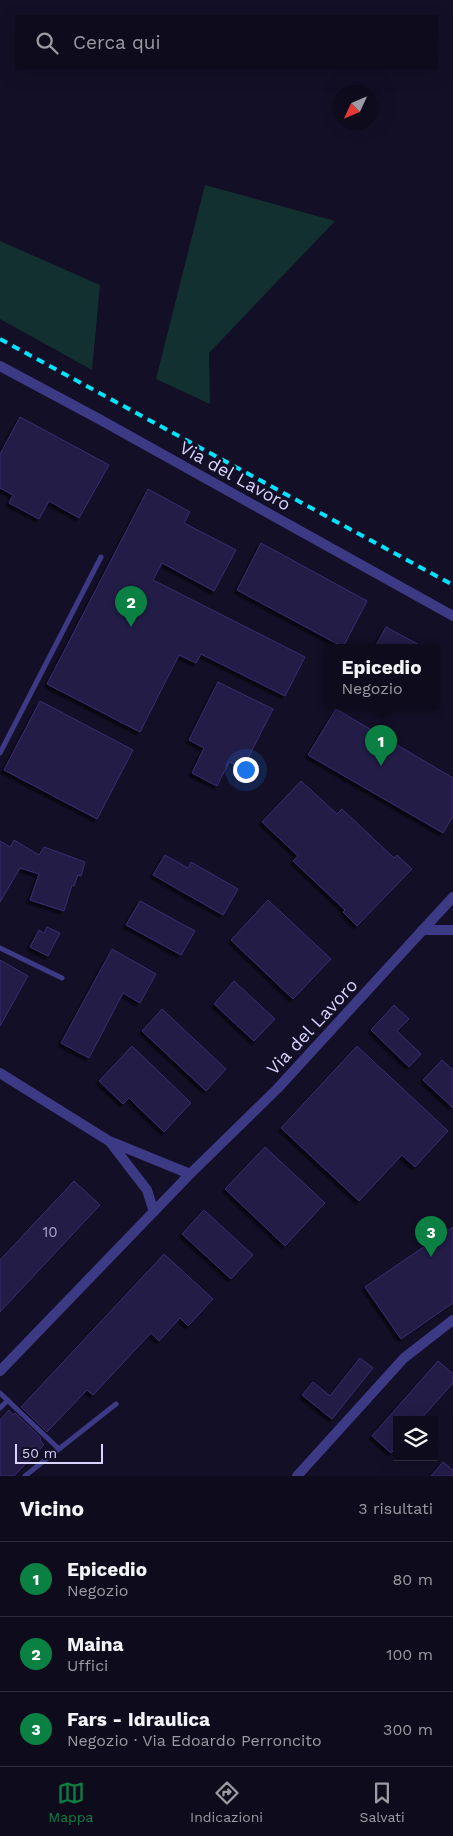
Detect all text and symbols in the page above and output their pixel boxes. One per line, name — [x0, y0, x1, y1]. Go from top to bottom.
search box — [15, 15, 438, 70]
icon: search — [33, 29, 61, 57]
text: Cerca qui — [73, 31, 161, 54]
north arrow — [333, 85, 378, 130]
street label: Via del Lavoro — [176, 436, 294, 515]
pin: 2 — [115, 586, 147, 627]
popup — [324, 644, 439, 709]
text: Epicedio — [341, 656, 422, 679]
text: Negozio — [341, 679, 403, 698]
pin: 1 — [365, 725, 397, 766]
your location — [233, 757, 259, 783]
street label: Via del Lavoro — [262, 974, 362, 1079]
pin: 3 — [415, 1216, 447, 1257]
house number: 10 — [42, 1223, 58, 1241]
map controls — [393, 1416, 438, 1461]
button: layers — [393, 1416, 438, 1461]
scale bar — [15, 1441, 102, 1464]
text: 50 m — [22, 1445, 57, 1461]
text: Vicino — [20, 1496, 84, 1521]
text: 3 risultati — [358, 1499, 433, 1518]
text: Epicedio — [67, 1558, 147, 1581]
text: 1 — [33, 1570, 39, 1589]
text: 80 m — [392, 1570, 433, 1589]
text: Negozio — [67, 1581, 128, 1600]
text: Maina — [67, 1633, 124, 1656]
text: 2 — [31, 1645, 41, 1664]
text: 100 m — [386, 1645, 433, 1664]
text: Uffici — [67, 1656, 108, 1675]
text: Fars - Idraulica — [67, 1708, 210, 1731]
text: 3 — [31, 1720, 41, 1739]
text: 300 m — [383, 1720, 433, 1739]
text: Negozio · Via Edoardo Perroncito — [67, 1731, 322, 1750]
tab: Mappa — [48, 1779, 94, 1825]
tab: Indicazioni — [190, 1779, 263, 1825]
tab: Salvati — [360, 1779, 405, 1825]

